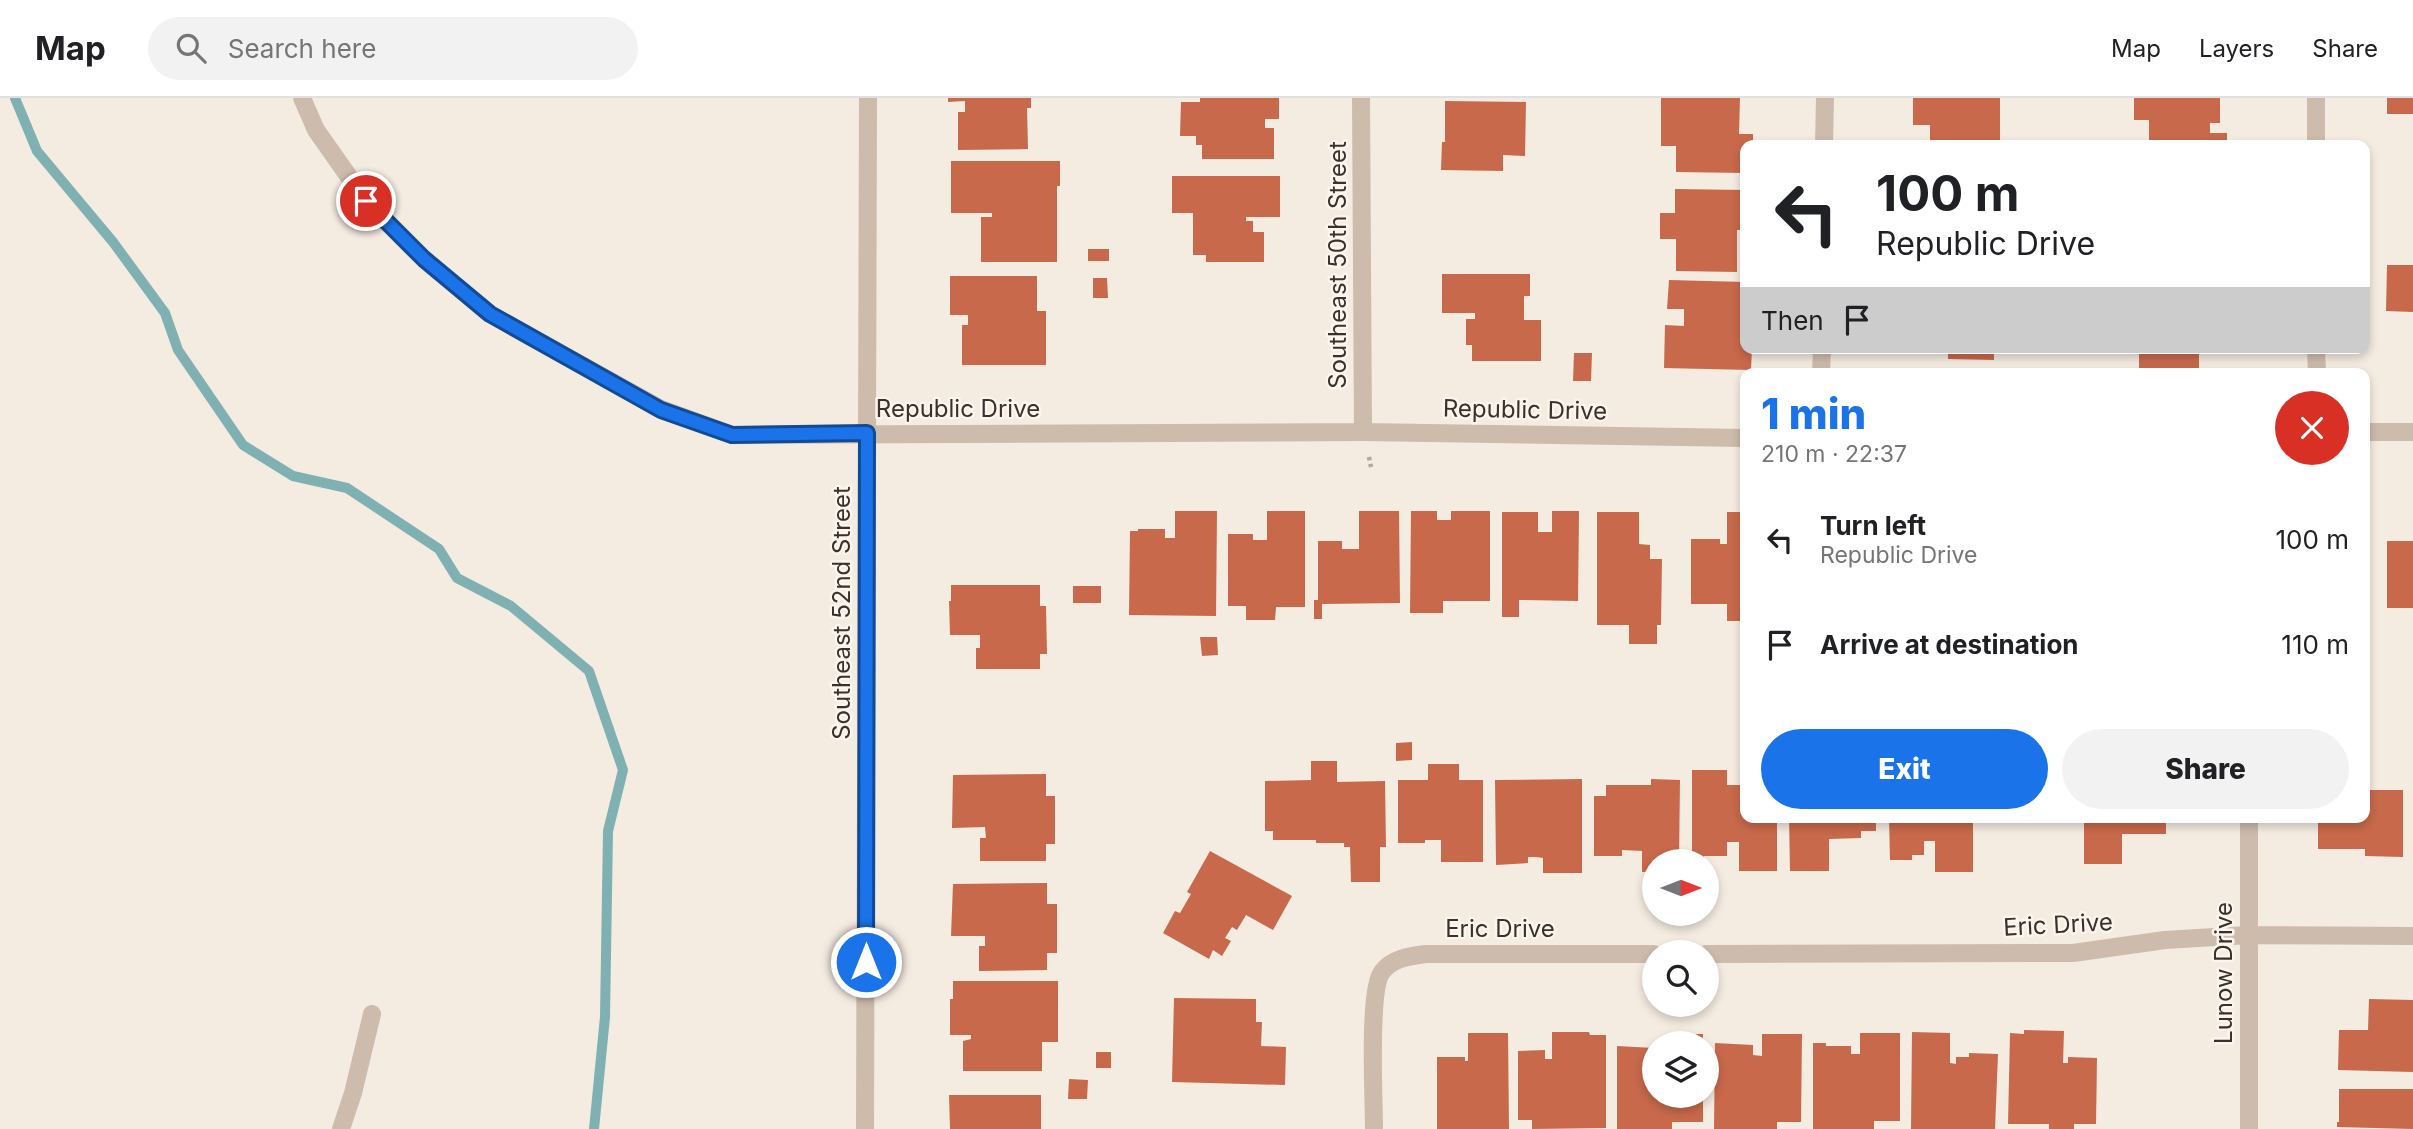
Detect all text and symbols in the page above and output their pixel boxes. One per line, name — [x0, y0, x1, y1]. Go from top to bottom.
search box — [148, 17, 638, 80]
text: Map — [35, 28, 106, 68]
icon: search — [172, 29, 210, 67]
text: Search here — [228, 33, 376, 64]
text: Map — [2111, 34, 2161, 63]
text: Layers — [2199, 34, 2274, 63]
text: Share — [2312, 34, 2378, 63]
street label: Southeast 50th Street — [1323, 141, 1352, 389]
text: 100 m — [1876, 164, 2020, 223]
icon: left — [1761, 168, 1852, 259]
pin — [336, 171, 396, 231]
icon: arrive — [347, 182, 385, 220]
text: Republic Drive — [1876, 224, 2095, 263]
icon: arrive — [1838, 301, 1876, 339]
text: Then — [1761, 305, 1824, 336]
text: 1 min — [1761, 388, 1866, 439]
button: close — [2275, 391, 2349, 465]
street label: Republic Drive — [876, 394, 1040, 423]
street label: Republic Drive — [1443, 394, 1607, 425]
text: 210 m · 22:37 — [1761, 440, 1907, 468]
street label: Southeast 52nd Street — [827, 486, 856, 740]
text: Turn left — [1820, 510, 1926, 541]
icon: left — [1761, 521, 1799, 559]
text: 100 m — [2276, 524, 2349, 555]
text: Republic Drive — [1820, 541, 1977, 569]
icon: arrive — [1761, 626, 1799, 664]
text: Arrive at destination — [1820, 629, 2079, 660]
text: 110 m — [2281, 629, 2349, 660]
button: Exit — [1761, 729, 2048, 809]
button: Share — [2062, 729, 2349, 809]
north arrow — [1642, 849, 1718, 926]
map controls — [1642, 849, 1719, 1108]
street label: Lunow Drive — [2209, 902, 2238, 1044]
street label: Eric Drive — [2002, 907, 2113, 942]
street label: Eric Drive — [1445, 914, 1555, 943]
position arrow — [829, 925, 903, 999]
button: search — [1642, 940, 1719, 1017]
button: layers — [1642, 1031, 1719, 1108]

